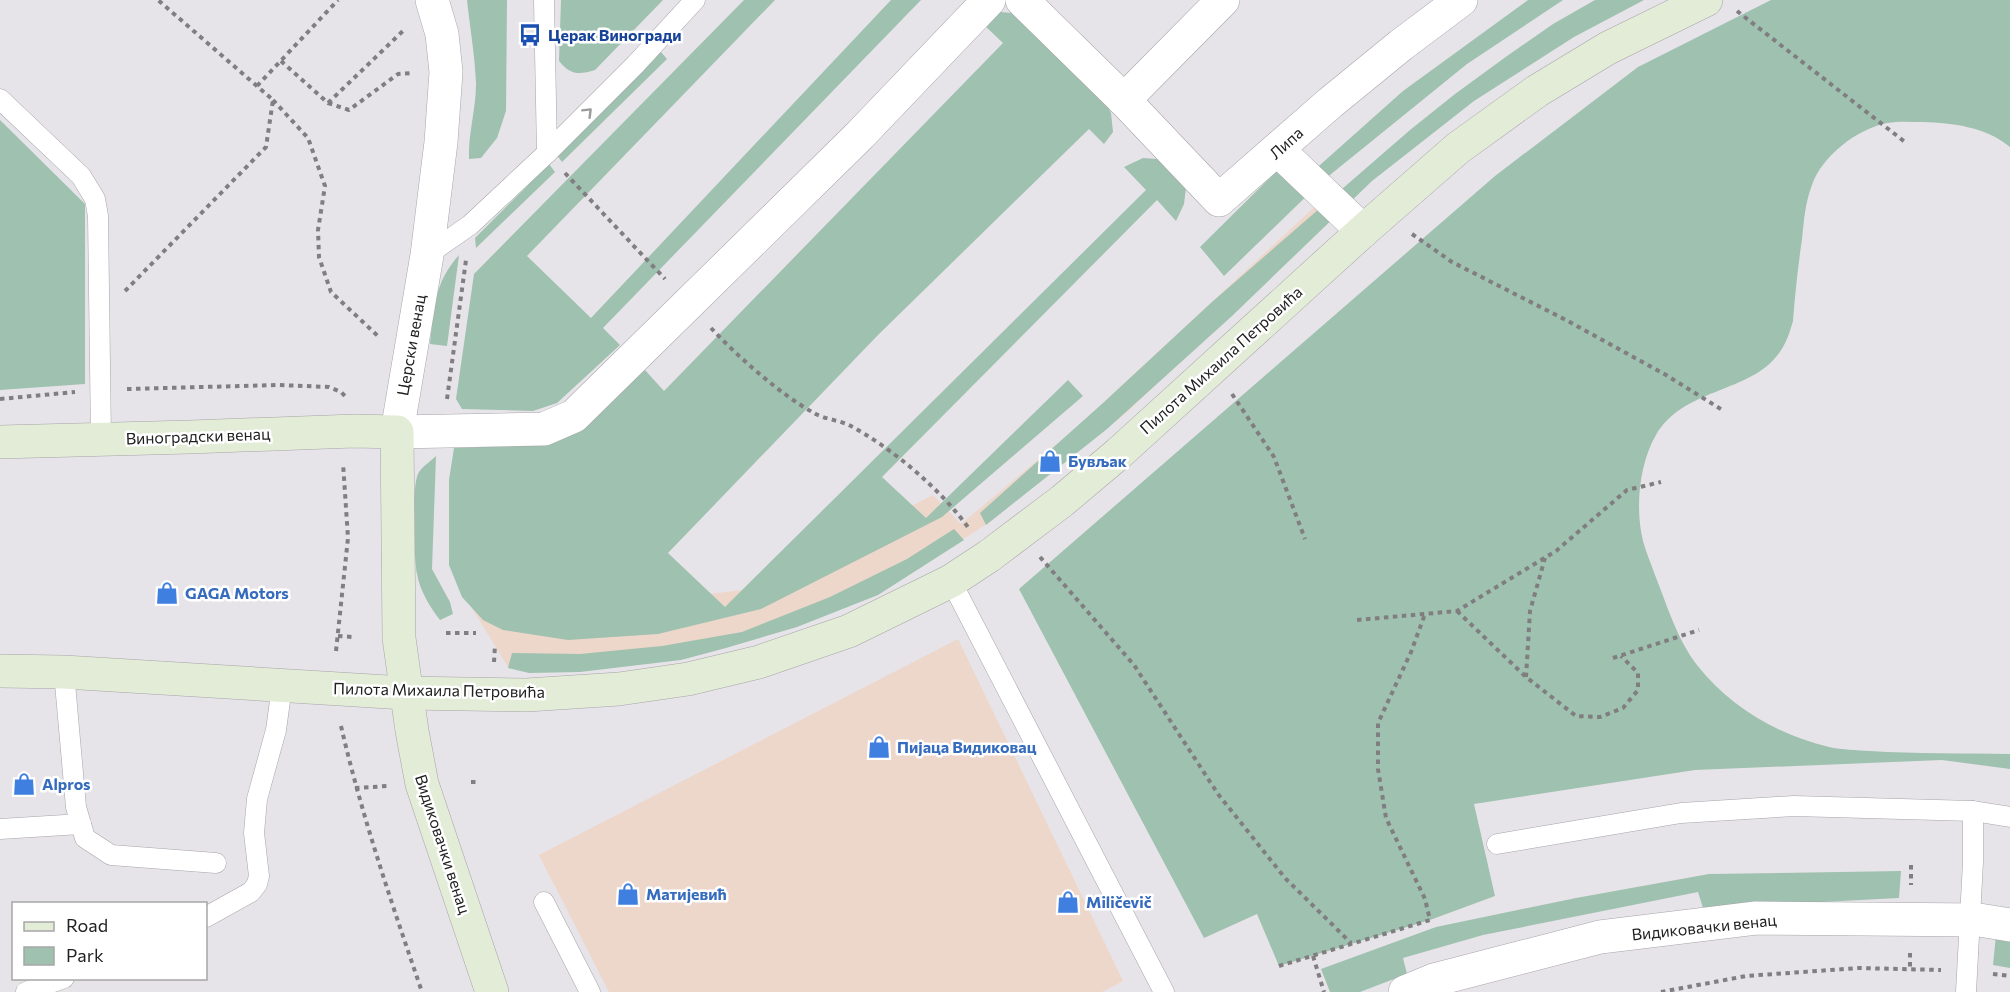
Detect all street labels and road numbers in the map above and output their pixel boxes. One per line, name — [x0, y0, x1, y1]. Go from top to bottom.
street label: Липа — [1265, 123, 1306, 163]
street label: Пилота Михаила Петровића — [1136, 282, 1306, 438]
street label: Церски венац — [392, 292, 429, 397]
street label: Виноградски венац — [125, 423, 271, 448]
street label: Пилота Михаила Петровића — [333, 678, 545, 701]
street label: Видиковачки венац — [412, 772, 475, 917]
street label: Видиковачки венац — [1631, 909, 1778, 944]

